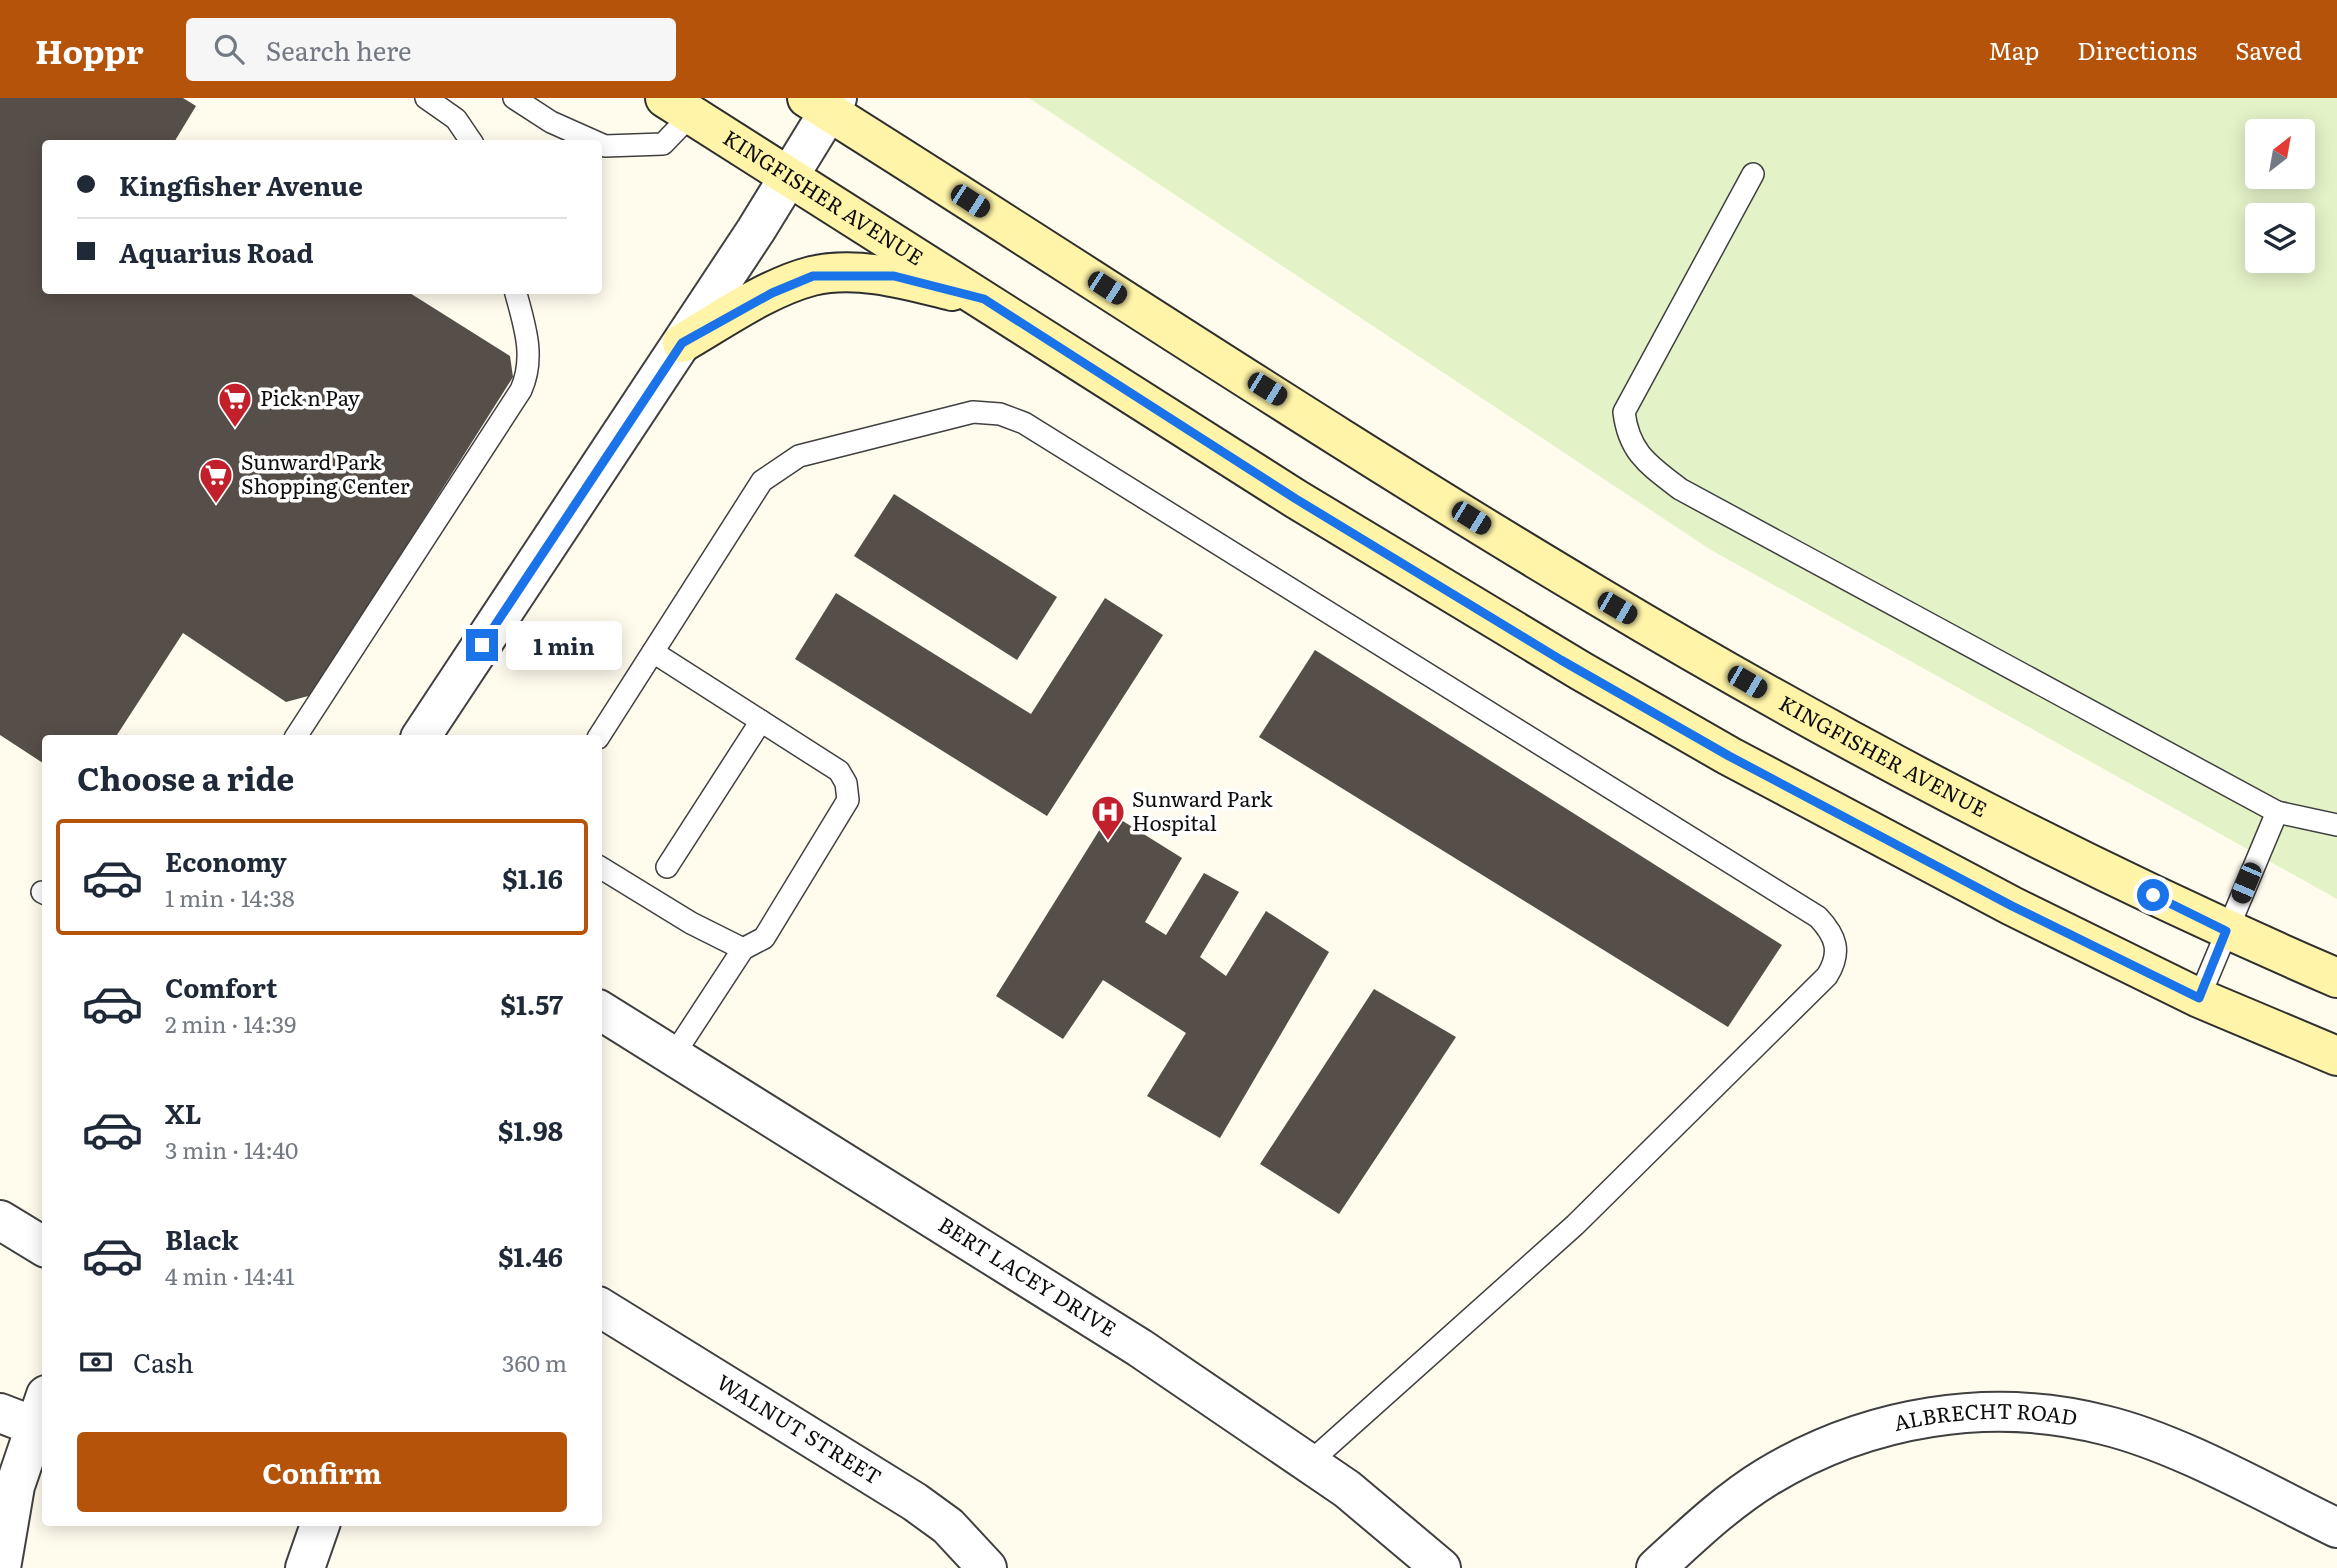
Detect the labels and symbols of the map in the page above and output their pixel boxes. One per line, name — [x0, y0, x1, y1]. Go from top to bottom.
north arrow — [2245, 119, 2315, 189]
street label: KINGFISHER AVENUE — [718, 121, 930, 272]
car — [947, 181, 994, 221]
car — [1084, 268, 1131, 308]
car — [1244, 369, 1291, 409]
supermarket icon: Pick n Pay — [216, 380, 254, 429]
place label: Pick n Pay — [260, 381, 361, 412]
place label: Sunward Park Shopping Center — [241, 445, 410, 500]
supermarket icon: Sunward Park Shopping Center — [197, 456, 235, 505]
car — [1448, 498, 1495, 538]
car — [1594, 588, 1641, 628]
callout: 1 min — [506, 620, 622, 670]
route end — [466, 629, 498, 661]
car — [1724, 662, 1771, 702]
street label: KINGFISHER AVENUE — [1774, 686, 1993, 823]
place label: Sunward Park Hospital — [1132, 782, 1273, 837]
hospital icon: Sunward Park Hospital — [1089, 793, 1127, 842]
car — [2229, 860, 2264, 906]
route start — [2137, 879, 2169, 911]
street label: BERT LACEY DRIVE — [933, 1208, 1123, 1343]
street label: WALNUT STREET — [712, 1365, 888, 1491]
street label: ALBRECHT ROAD — [1890, 1394, 2080, 1437]

